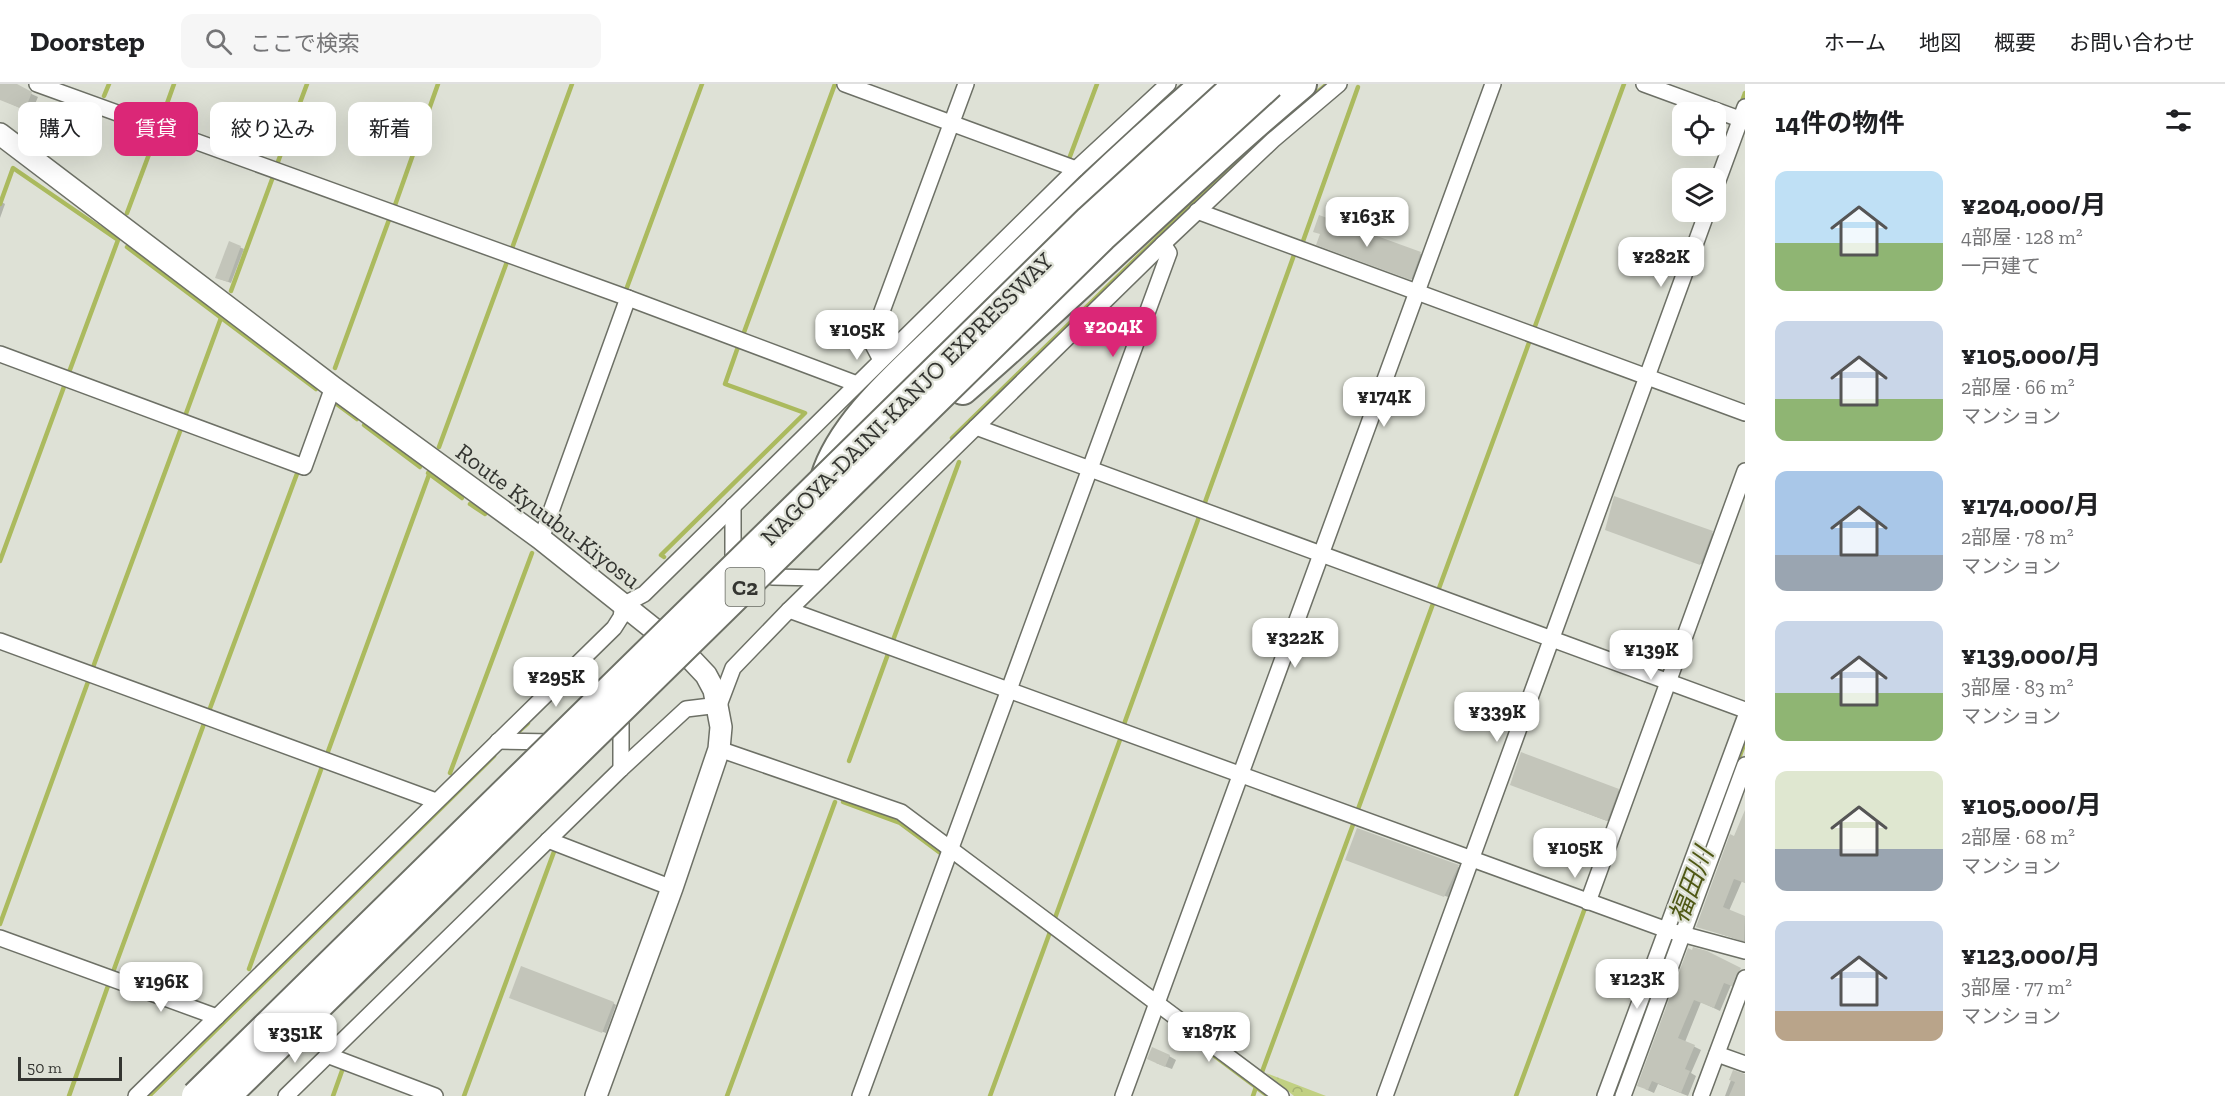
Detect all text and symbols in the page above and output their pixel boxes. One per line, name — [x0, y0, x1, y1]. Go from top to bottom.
search box — [181, 14, 601, 68]
text: Doorstep — [30, 25, 145, 58]
icon: search — [202, 25, 235, 58]
text: ここで検索 — [250, 30, 360, 57]
text: ホーム — [1824, 30, 1886, 55]
text: 地図 — [1919, 30, 1961, 55]
text: 概要 — [1994, 30, 2036, 55]
text: お問い合わせ — [2069, 30, 2195, 55]
chip: 購入 — [18, 102, 102, 156]
chip: 賃貸 — [114, 102, 198, 156]
chip: 絞り込み — [210, 102, 336, 156]
chip: 新着 — [348, 102, 432, 156]
map controls — [1672, 102, 1726, 222]
button: locate — [1672, 102, 1726, 156]
icon: filters — [2162, 104, 2195, 137]
text: 14件の物件 — [1775, 107, 1904, 139]
button: layers — [1672, 168, 1726, 222]
text: ¥204,000/月 — [1961, 189, 2106, 221]
icon: home — [1823, 195, 1895, 267]
pin: ¥163K — [1325, 197, 1409, 248]
text: ¥163K — [1340, 204, 1394, 228]
text: 4部屋 · 128 m² — [1961, 225, 2083, 249]
pin: ¥282K — [1619, 237, 1703, 288]
text: ¥282K — [1632, 244, 1690, 268]
street label: NAGOYA-DAINI-KANJO EXPRESSWAY — [754, 246, 1059, 551]
text: 一戸建て — [1961, 254, 2041, 278]
pin: ¥204K — [1071, 307, 1155, 358]
pin: ¥105K — [815, 310, 899, 361]
text: ¥204K — [1083, 314, 1143, 338]
text: ¥105K — [829, 317, 885, 341]
text: ¥105,000/月 — [1961, 339, 2102, 371]
icon: home — [1823, 345, 1895, 417]
text: 2部屋 · 66 m² — [1961, 375, 2075, 399]
pin: ¥174K — [1342, 377, 1426, 428]
text: ¥174K — [1357, 384, 1411, 408]
text: マンション — [1961, 404, 2061, 428]
street label: Route Kyuubu-Kiyosu — [450, 437, 647, 595]
text: ¥174,000/月 — [1961, 489, 2100, 521]
icon: home — [1823, 495, 1895, 567]
text: 2部屋 · 78 m² — [1961, 525, 2074, 549]
text: マンション — [1961, 554, 2061, 578]
road number: C2 — [726, 568, 764, 606]
pin: ¥322K — [1253, 618, 1337, 669]
text: ¥322K — [1266, 625, 1324, 649]
pin: ¥139K — [1609, 630, 1693, 681]
text: ¥139K — [1624, 637, 1678, 661]
text: ¥139,000/月 — [1961, 639, 2101, 671]
icon: home — [1823, 645, 1895, 717]
pin: ¥295K — [514, 657, 598, 708]
text: ¥295K — [527, 664, 585, 688]
text: 3部屋 · 83 m² — [1961, 675, 2074, 699]
pin: ¥339K — [1455, 692, 1539, 743]
text: ¥339K — [1468, 699, 1526, 723]
text: マンション — [1961, 704, 2061, 728]
text: ¥105,000/月 — [1961, 789, 2102, 821]
icon: home — [1823, 795, 1895, 867]
text: 2部屋 · 68 m² — [1961, 825, 2075, 849]
pin: ¥105K — [1533, 828, 1617, 879]
text: ¥105K — [1547, 835, 1603, 859]
water label: 福田川 — [1662, 840, 1721, 927]
text: マンション — [1961, 854, 2061, 878]
text: ¥123,000/月 — [1961, 939, 2101, 971]
icon: home — [1823, 945, 1895, 1017]
pin: ¥123K — [1595, 959, 1679, 1010]
pin: ¥196K — [119, 962, 203, 1013]
text: ¥123K — [1610, 966, 1664, 990]
text: ¥196K — [134, 969, 188, 993]
text: 3部屋 · 77 m² — [1961, 975, 2072, 999]
text: マンション — [1961, 1004, 2061, 1028]
pin: ¥187K — [1167, 1012, 1251, 1063]
pin: ¥351K — [253, 1013, 337, 1064]
text: ¥187K — [1182, 1019, 1236, 1043]
text: ¥351K — [268, 1020, 322, 1044]
scale bar — [18, 1054, 122, 1082]
text: 50 m — [27, 1058, 62, 1077]

